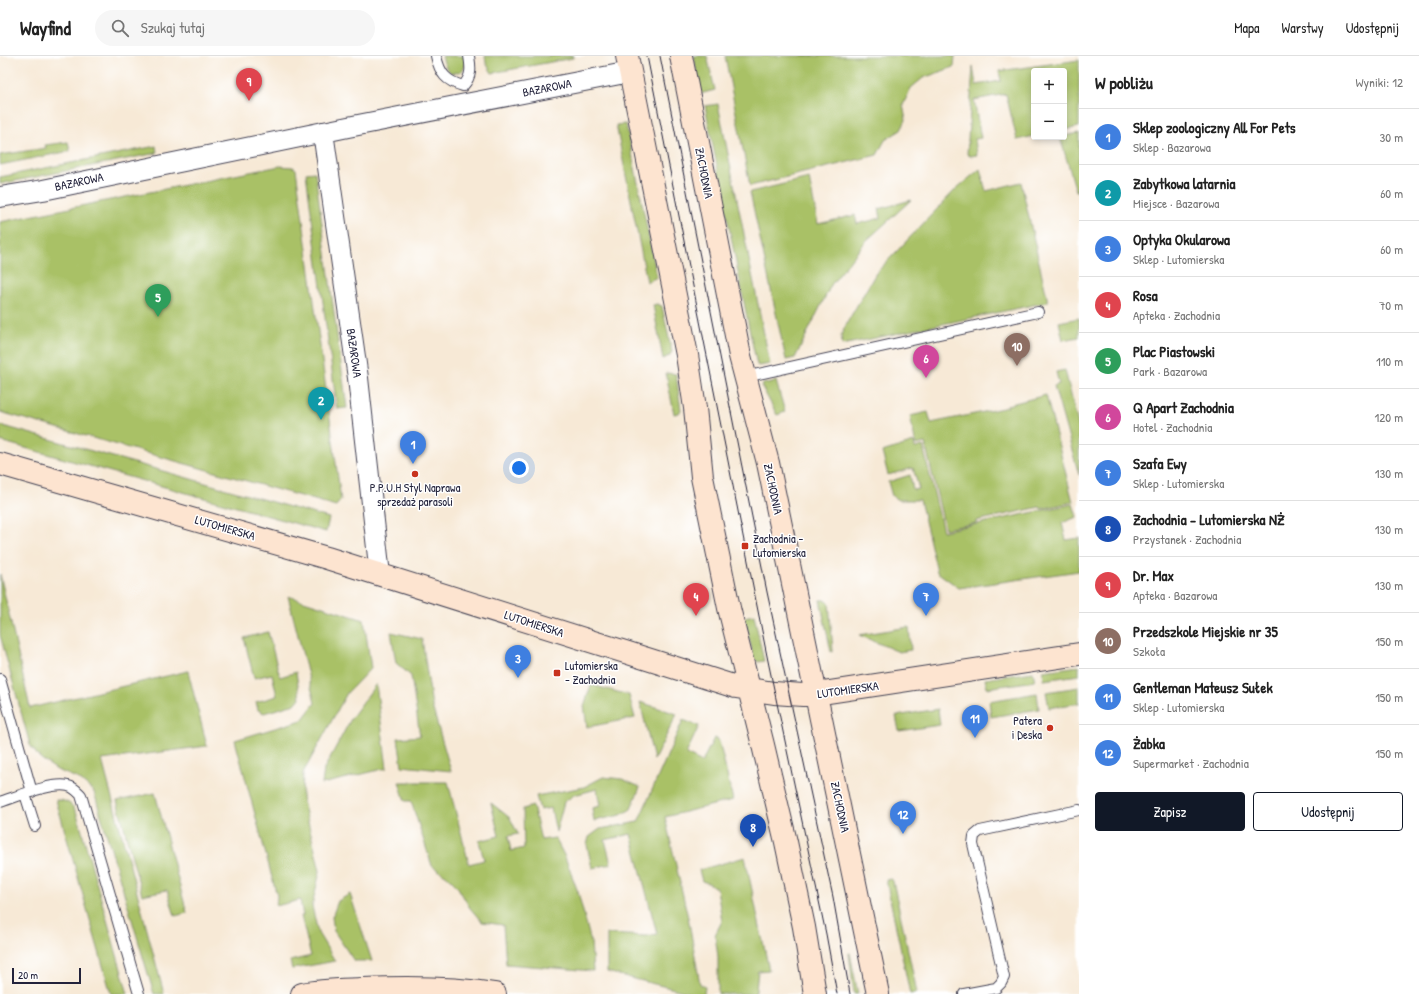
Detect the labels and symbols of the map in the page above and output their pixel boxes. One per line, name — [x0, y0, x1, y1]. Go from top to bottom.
pin: 9 — [236, 68, 262, 101]
street label: BAZAROWA — [521, 74, 573, 101]
street label: ZACHODNIA — [691, 146, 718, 200]
street label: BAZAROWA — [53, 168, 105, 195]
pin: 5 — [145, 284, 171, 317]
street label: BAZAROWA — [343, 327, 366, 379]
pin: 10 — [1004, 333, 1030, 366]
pin: 6 — [913, 345, 939, 378]
pin: 2 — [308, 387, 334, 420]
pin: 1 — [400, 431, 426, 464]
your location — [509, 458, 529, 478]
street label: ZACHODNIA — [760, 462, 787, 516]
marker: P.P.U.H Styl Naprawa sprzedaż parasoli — [410, 469, 420, 479]
place label: P.P.U.H Styl Naprawa sprzedaż parasoli — [370, 479, 461, 510]
street label: LUTOMIERSKA — [193, 511, 257, 544]
place label: Zachodnia - Lutomierska — [753, 530, 806, 561]
marker: Zachodnia - Lutomierska — [740, 541, 750, 551]
pin: 4 — [683, 583, 709, 616]
pin: 7 — [913, 583, 939, 616]
street label: LUTOMIERSKA — [502, 606, 566, 641]
pin: 3 — [505, 645, 531, 678]
place label: Lutomierska - Zachodnia — [565, 657, 618, 688]
marker: Lutomierska - Zachodnia — [552, 668, 562, 678]
street label: LUTOMIERSKA — [816, 677, 880, 702]
pin: 11 — [962, 705, 988, 738]
place label: Patera i Deska — [1012, 712, 1042, 743]
marker: Patera i Deska — [1045, 723, 1055, 733]
street label: ZACHODNIA — [827, 780, 854, 834]
pin: 12 — [890, 801, 916, 834]
pin: 8 — [740, 814, 766, 847]
scale bar — [12, 966, 81, 985]

